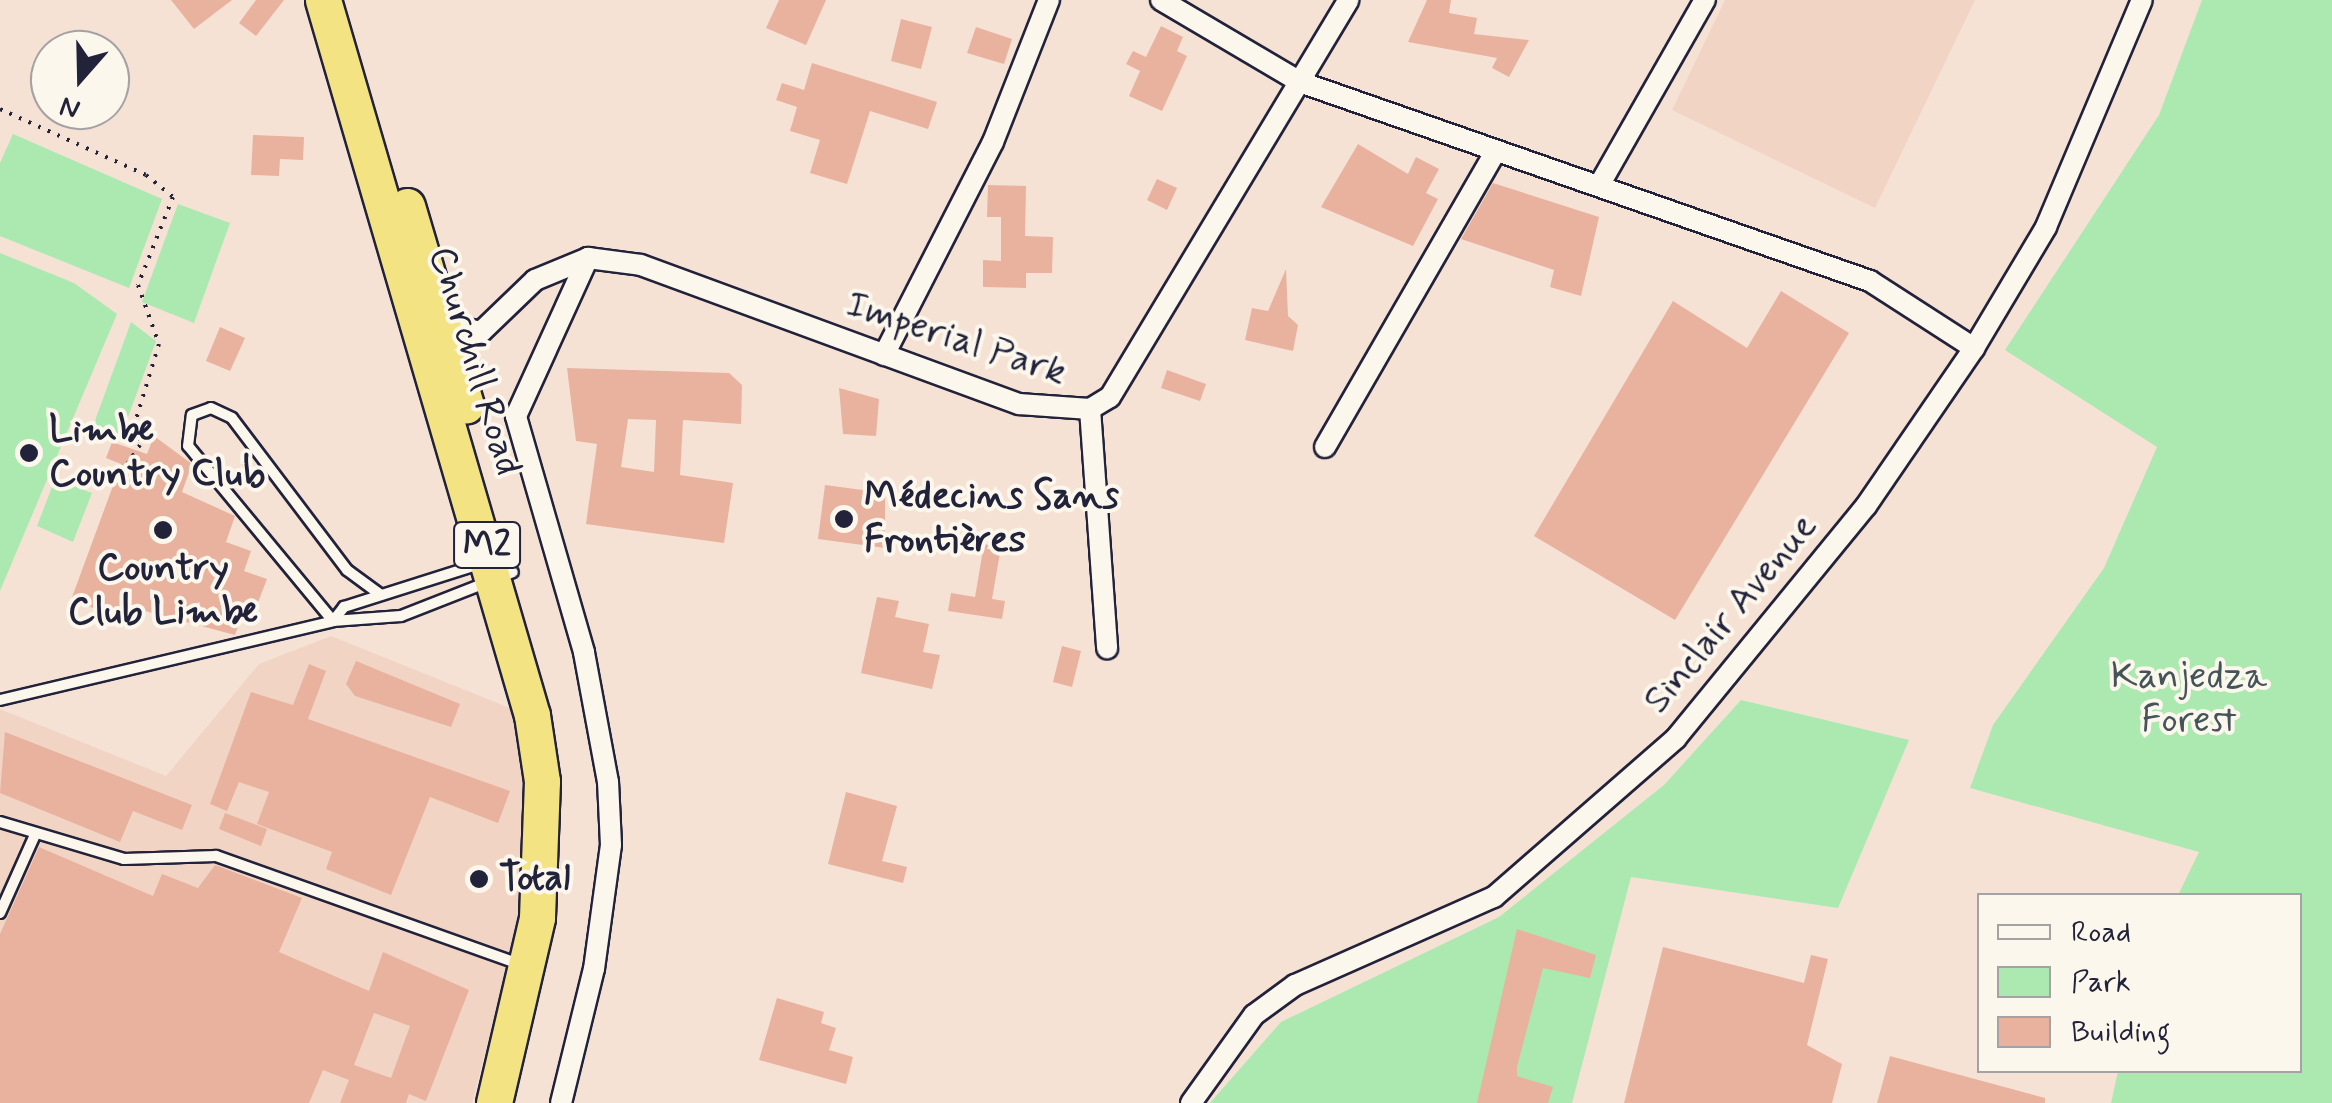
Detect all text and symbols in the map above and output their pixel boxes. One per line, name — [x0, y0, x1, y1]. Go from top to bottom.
north arrow — [30, 30, 130, 130]
text: N — [55, 86, 85, 127]
street label: Churchill Road — [418, 242, 530, 480]
street label: Imperial Park — [841, 282, 1071, 396]
place label: Limbe Country Club — [49, 408, 265, 498]
marker: Limbe Country Club — [18, 442, 40, 464]
place label: Médecins Sans Frontières — [864, 474, 1110, 564]
street label: Sinclair Avenue — [1634, 504, 1828, 724]
marker: Médecins Sans Frontières — [833, 508, 855, 530]
road number: M2 — [452, 515, 522, 575]
marker: Country Club Limbe — [152, 519, 174, 541]
place label: Country Club Limbe — [68, 546, 258, 636]
park label: Kanjedza Forest — [2111, 654, 2267, 744]
place label: Total — [499, 856, 570, 902]
marker: Total — [468, 868, 490, 890]
legend — [1977, 893, 2302, 1073]
text: Road — [2071, 913, 2131, 952]
text: Park — [2071, 963, 2131, 1002]
text: Building — [2071, 1013, 2170, 1052]

